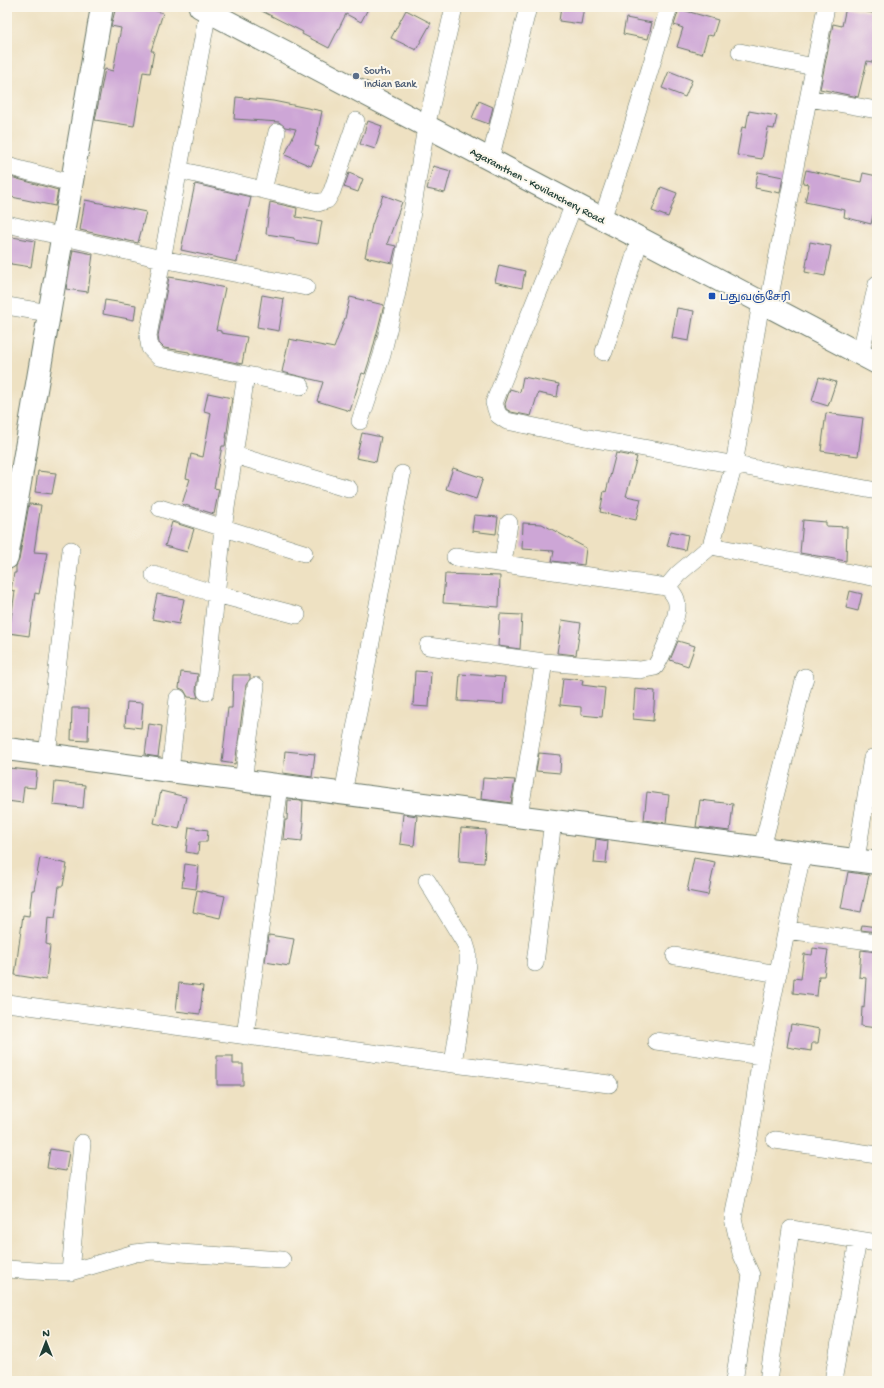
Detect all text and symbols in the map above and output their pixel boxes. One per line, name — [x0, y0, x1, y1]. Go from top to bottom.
place label: South Indian Bank — [364, 66, 418, 91]
marker: South Indian Bank — [351, 71, 361, 81]
street label: Agaramthen - Kovilanchery Road — [468, 146, 608, 228]
place label: பதுவஞ்சேரி — [720, 290, 791, 304]
marker: பதுவஞ்சேரி — [707, 291, 717, 301]
north arrow — [26, 1322, 66, 1362]
text: N — [42, 1328, 50, 1340]

